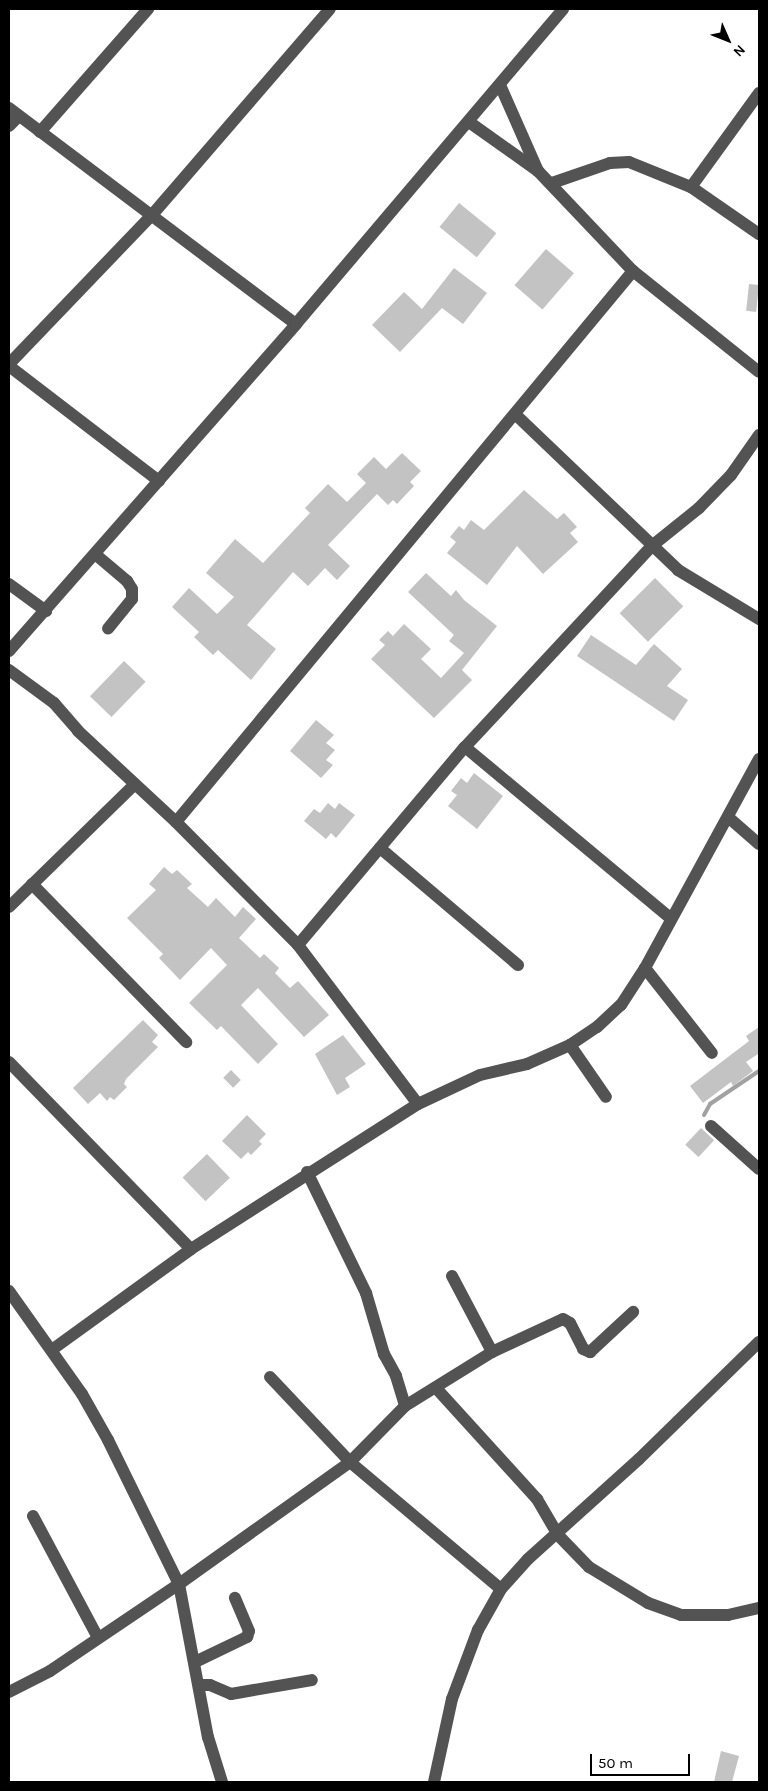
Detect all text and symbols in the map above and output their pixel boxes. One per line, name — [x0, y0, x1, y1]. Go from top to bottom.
north arrow — [703, 15, 753, 65]
text: N — [730, 41, 749, 60]
scale bar — [593, 1744, 693, 1776]
text: 50 m — [598, 1754, 633, 1772]

